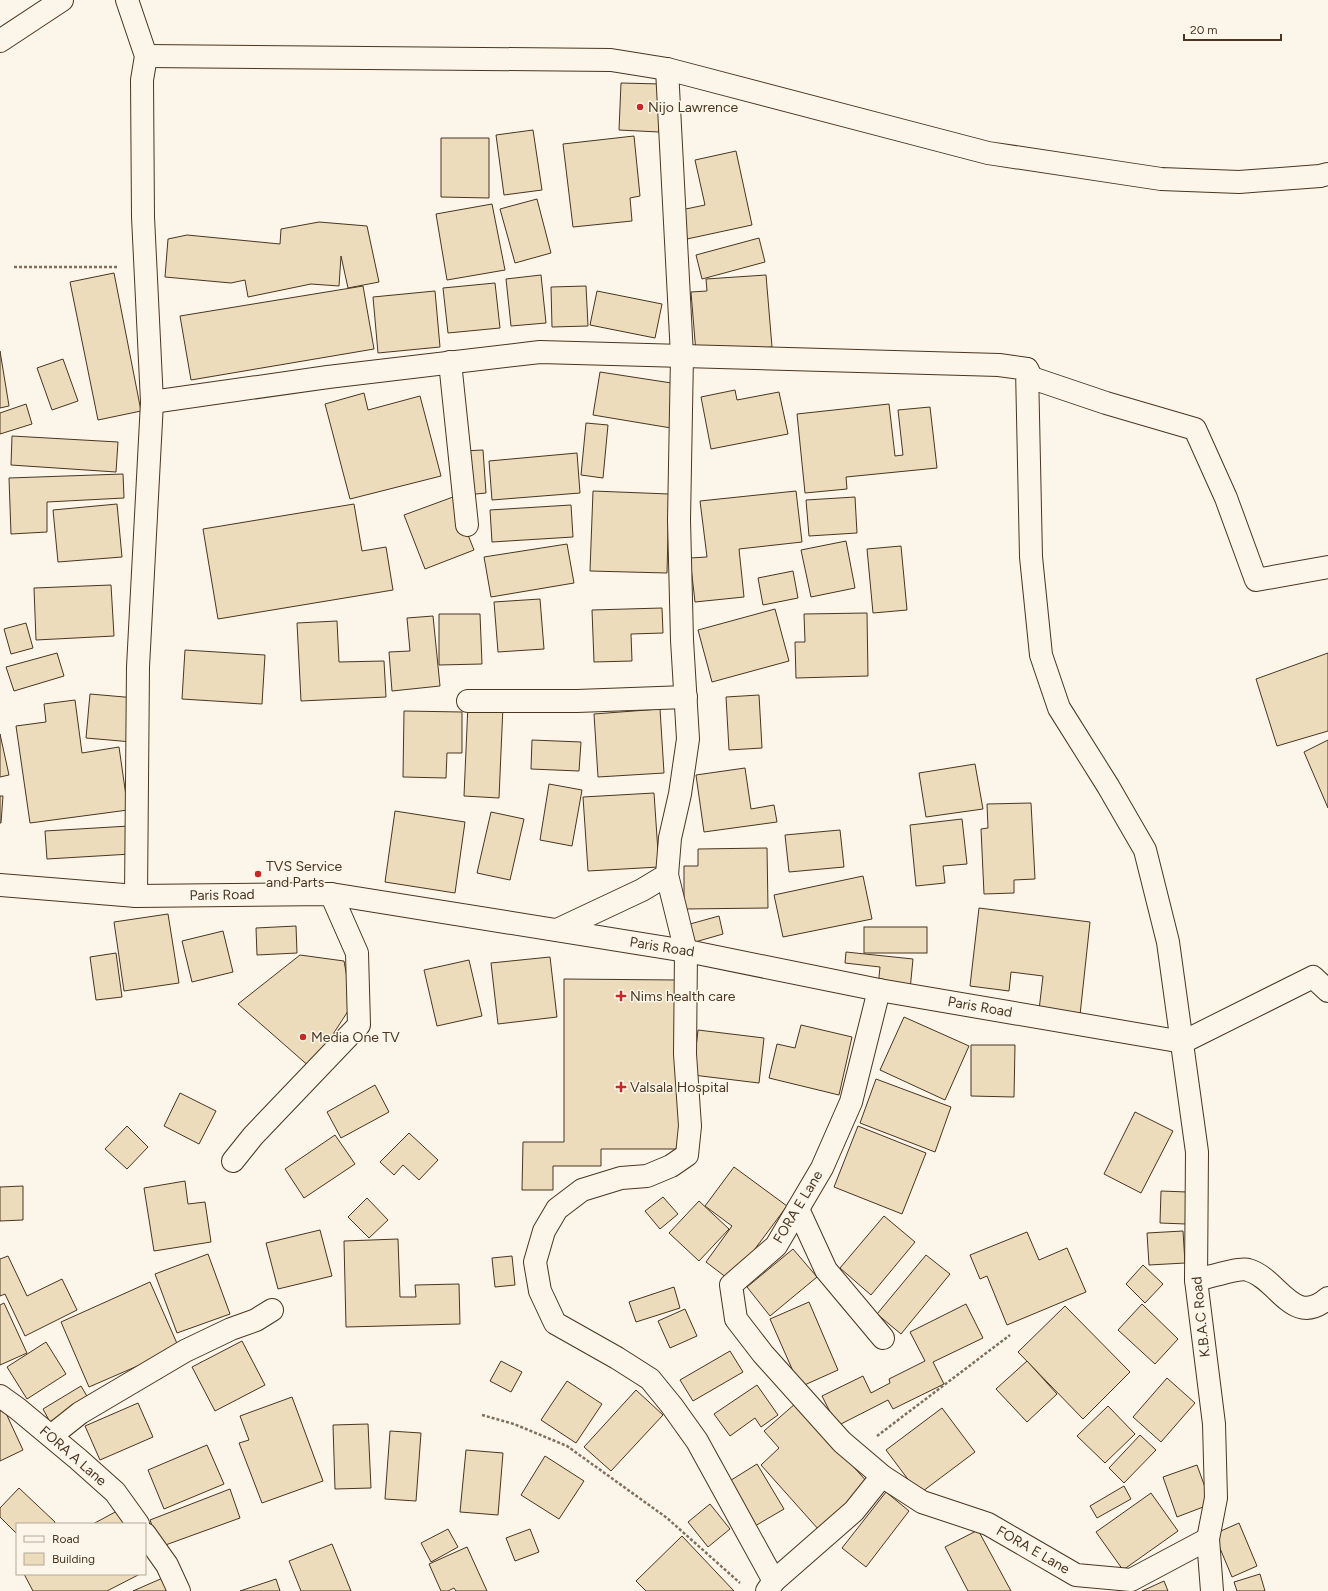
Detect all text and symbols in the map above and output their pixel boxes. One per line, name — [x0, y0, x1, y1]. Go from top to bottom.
scale bar — [1184, 16, 1281, 42]
text: 20 m — [1190, 23, 1218, 37]
place label: Nijo Lawrence — [648, 99, 738, 116]
marker: Nijo Lawrence — [635, 102, 645, 112]
place label: TVS Service and Parts — [266, 858, 343, 891]
marker: TVS Service and Parts — [253, 869, 263, 879]
street label: Paris Road — [189, 886, 255, 904]
street label: Paris Road — [628, 933, 696, 961]
place label: Nims health care — [630, 988, 736, 1005]
marker: Nims health care — [615, 990, 627, 1002]
street label: Paris Road — [946, 993, 1014, 1021]
place label: Media One TV — [311, 1029, 400, 1046]
marker: Media One TV — [298, 1032, 308, 1042]
place label: Valsala Hospital — [630, 1079, 729, 1096]
marker: Valsala Hospital — [615, 1081, 627, 1093]
street label: FORA E Lane — [770, 1167, 827, 1246]
street label: K.B.A.C Road — [1188, 1276, 1214, 1358]
street label: FORA A Lane — [36, 1422, 110, 1490]
street label: FORA E Lane — [993, 1522, 1073, 1578]
legend — [16, 1523, 146, 1575]
text: Road — [52, 1532, 80, 1546]
text: Building — [52, 1552, 95, 1566]

